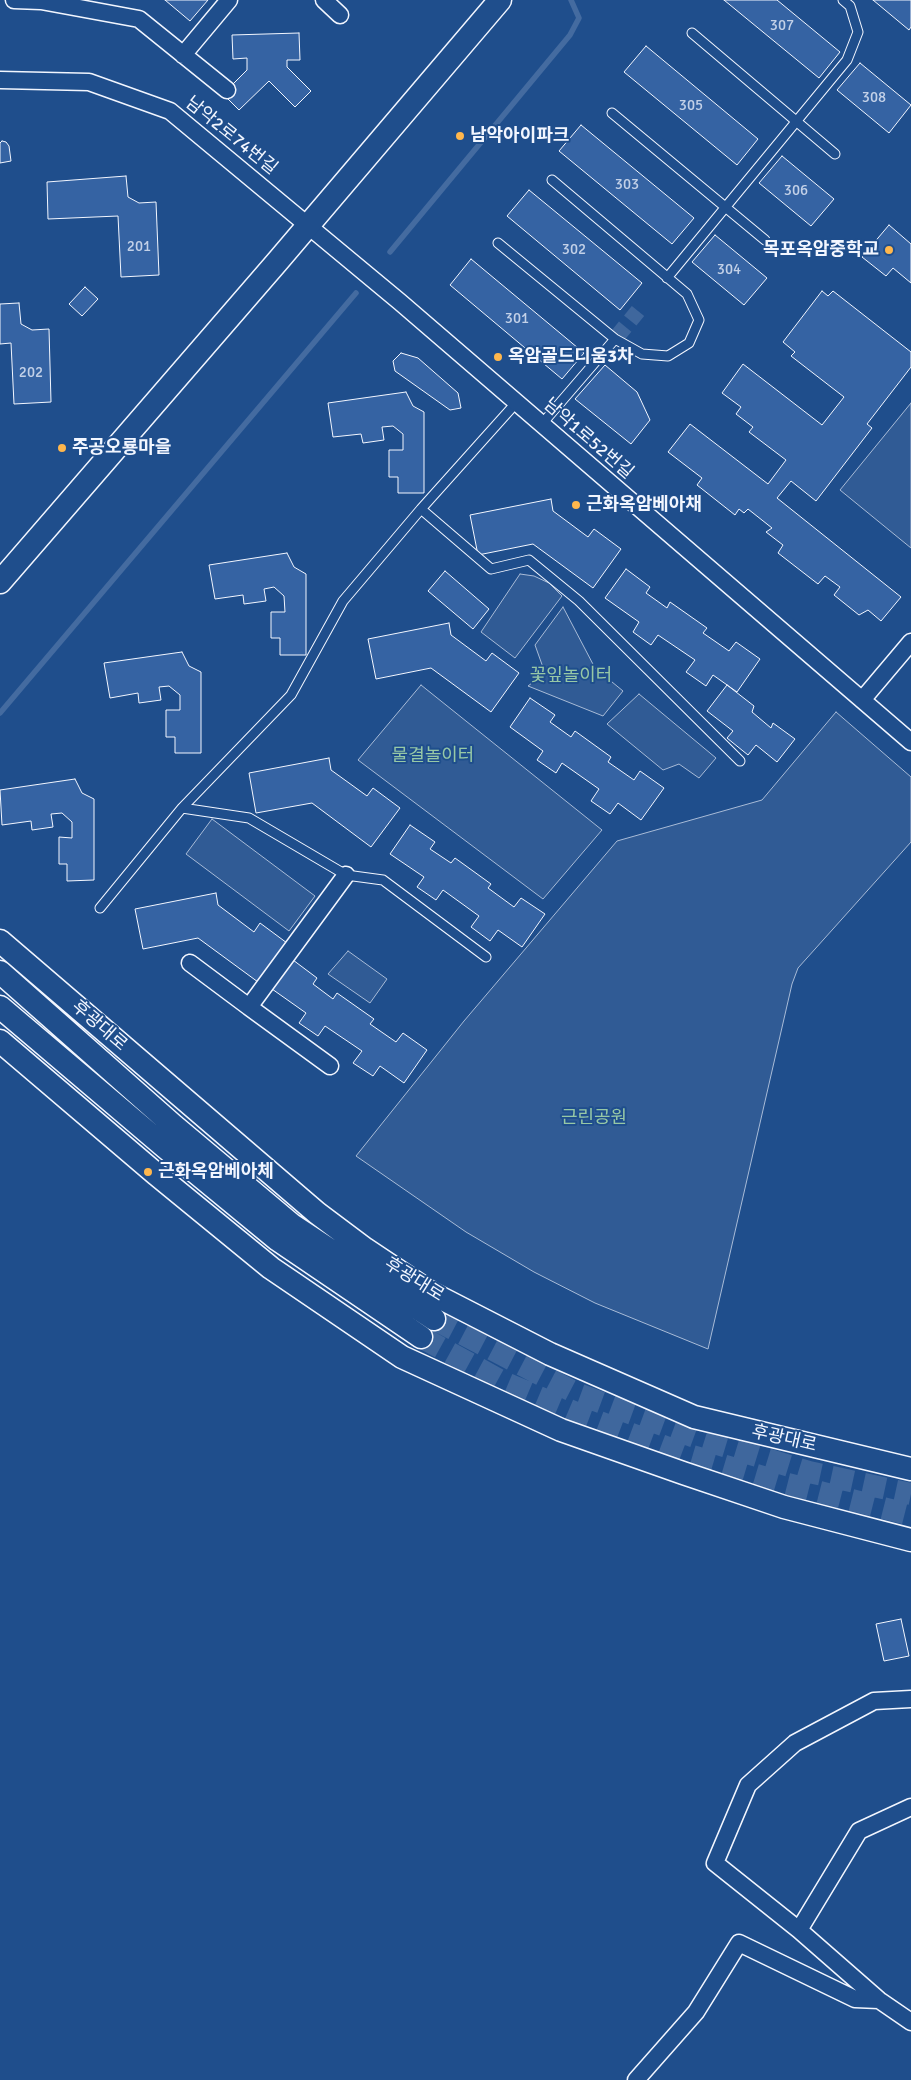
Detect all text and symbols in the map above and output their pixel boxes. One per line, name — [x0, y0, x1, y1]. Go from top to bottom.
house number: 307 — [770, 17, 794, 35]
house number: 308 — [862, 89, 886, 107]
street label: 남악2로74번길 — [181, 92, 281, 180]
house number: 305 — [679, 97, 703, 115]
place label: 남악아이파크 — [470, 125, 569, 147]
marker: 남악아이파크 — [454, 130, 466, 142]
house number: 303 — [615, 176, 639, 194]
house number: 306 — [784, 182, 808, 200]
house number: 201 — [127, 238, 151, 256]
place label: 목포옥암중학교 — [763, 239, 879, 261]
house number: 302 — [562, 241, 586, 259]
marker: 목포옥암중학교 — [883, 244, 895, 256]
house number: 304 — [717, 261, 741, 279]
house number: 301 — [505, 310, 529, 328]
place label: 옥암골드디움3차 — [508, 346, 634, 368]
marker: 옥암골드디움3차 — [492, 351, 504, 363]
house number: 202 — [19, 364, 43, 382]
street label: 남악1로52번길 — [539, 394, 637, 484]
place label: 주공오룡마을 — [72, 437, 171, 459]
marker: 주공오룡마을 — [56, 442, 68, 454]
place label: 근화옥암베아채 — [586, 494, 702, 516]
marker: 근화옥암베아채 — [570, 499, 582, 511]
park label: 꽃잎놀이터 — [530, 665, 612, 687]
park label: 물결놀이터 — [392, 745, 474, 767]
street label: 후광대로 — [67, 996, 131, 1056]
park label: 근린공원 — [561, 1107, 627, 1129]
place label: 근화옥암베아체 — [158, 1161, 274, 1183]
marker: 근화옥암베아체 — [142, 1166, 154, 1178]
street label: 후광대로 — [380, 1253, 448, 1307]
street label: 후광대로 — [749, 1421, 819, 1457]

